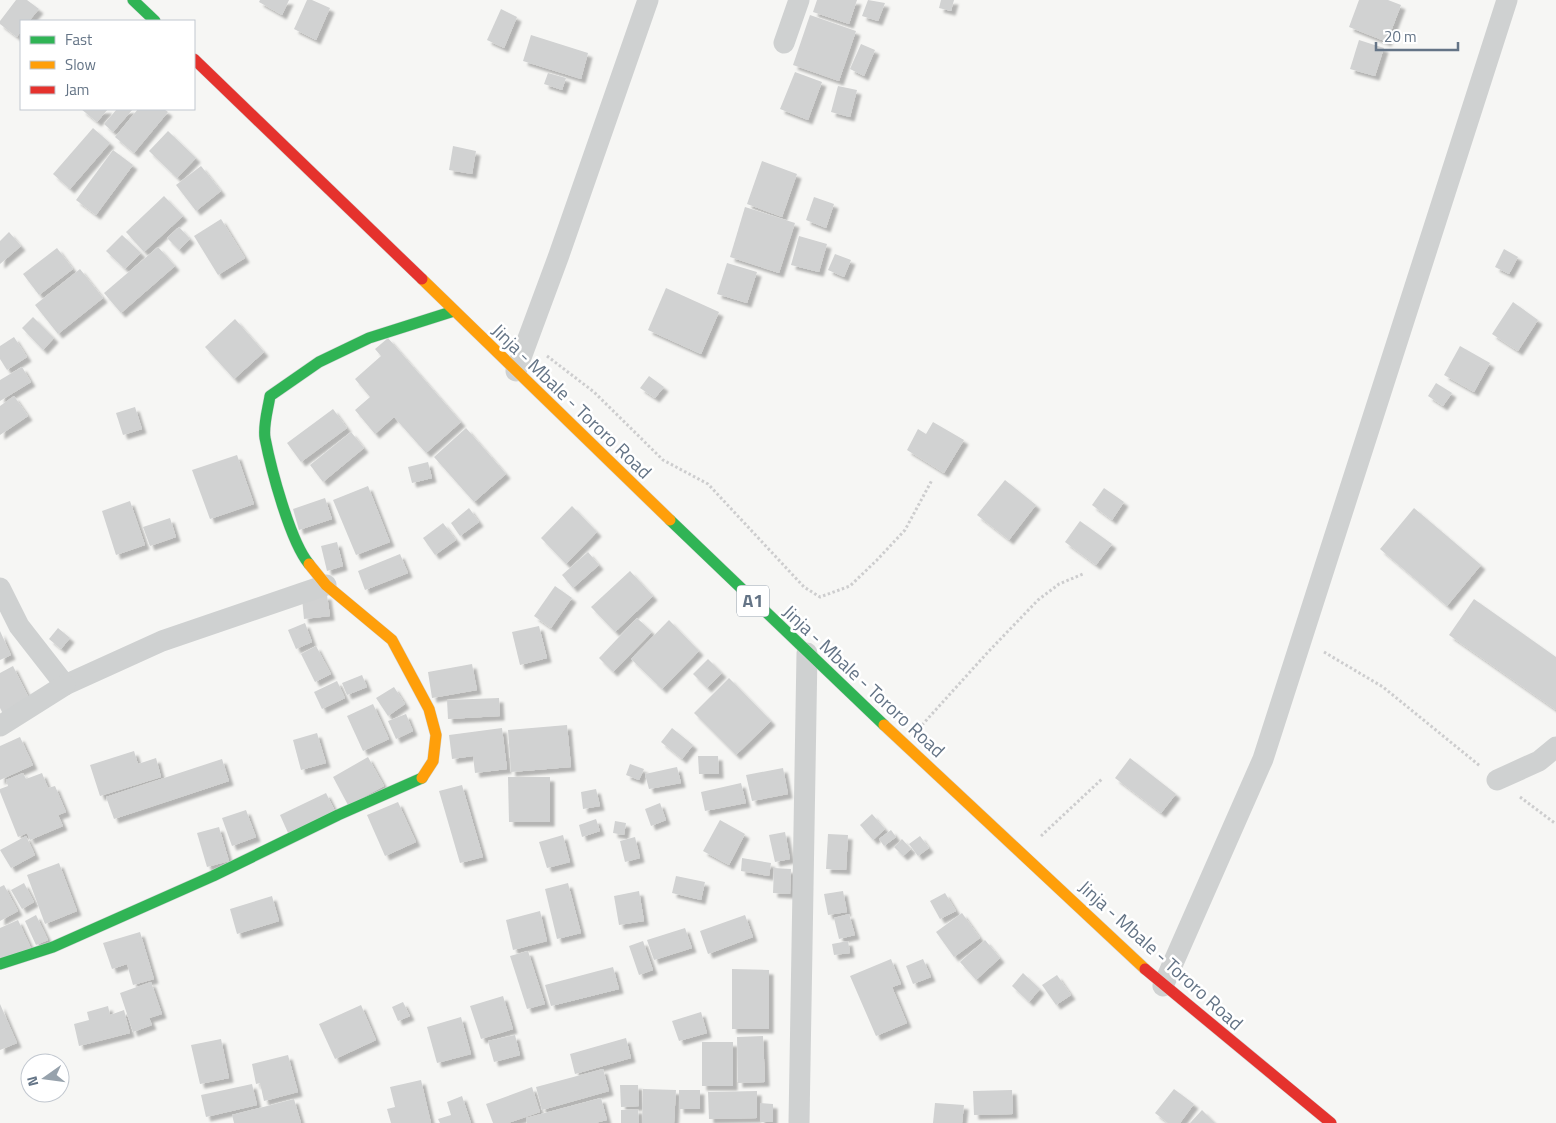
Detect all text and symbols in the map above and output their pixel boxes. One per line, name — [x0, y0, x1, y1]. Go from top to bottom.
legend — [20, 20, 195, 110]
scale bar — [1376, 20, 1458, 52]
text: 20 m — [1384, 25, 1417, 48]
text: Fast — [65, 28, 93, 51]
text: Slow — [65, 53, 96, 76]
text: Jam — [65, 78, 89, 101]
street label: Jinja - Mbale - Tororo Road — [486, 316, 659, 485]
road number: A1 — [737, 586, 769, 616]
street label: Jinja - Mbale - Tororo Road — [777, 597, 952, 764]
street label: Jinja - Mbale - Tororo Road — [1073, 873, 1250, 1037]
north arrow — [20, 1053, 70, 1103]
text: N — [21, 1074, 43, 1089]

